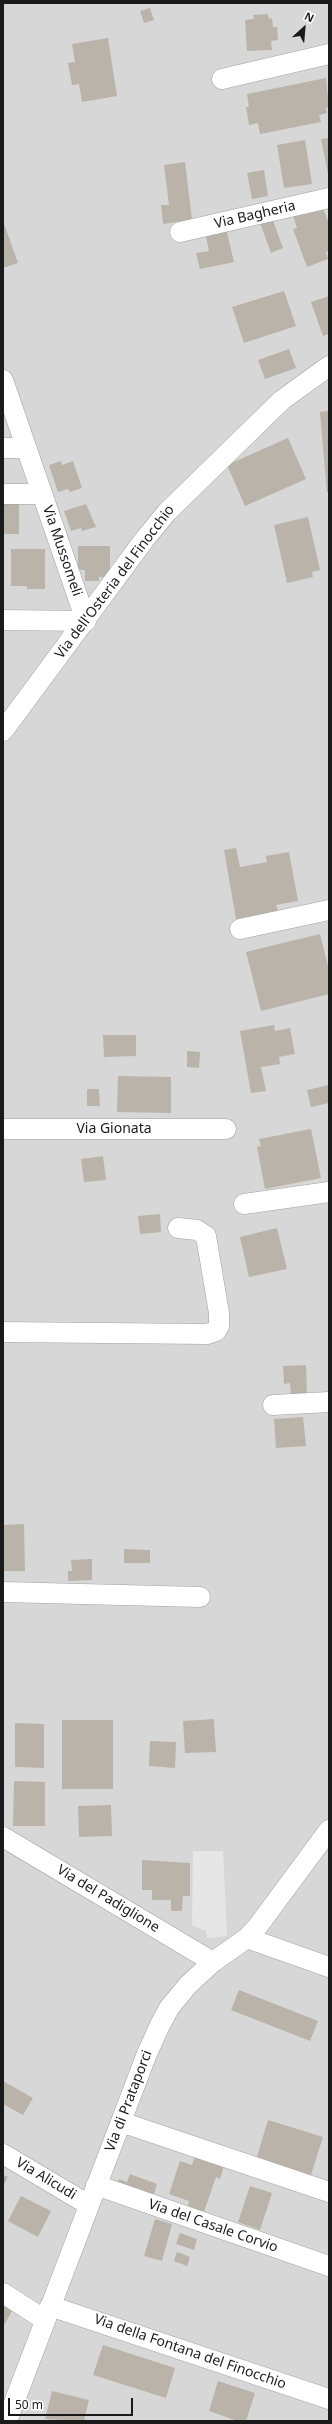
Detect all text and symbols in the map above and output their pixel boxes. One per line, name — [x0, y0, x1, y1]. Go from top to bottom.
north arrow — [284, 8, 324, 48]
text: N — [302, 8, 317, 25]
street label: Via Bagheria — [213, 197, 297, 233]
street label: Via dell'Osteria del Finocchio — [52, 502, 178, 662]
street label: Via Mussomeli — [39, 503, 85, 599]
street label: Via Gionata — [76, 1121, 152, 1137]
street label: Via del Padiglione — [54, 1862, 162, 1936]
street label: Via di Prataporci — [102, 2048, 156, 2154]
street label: Via Alicudi — [13, 2154, 79, 2204]
street label: Via del Casale Corvio — [146, 2196, 280, 2256]
street label: Via della Fontana del Finocchio — [92, 2311, 288, 2393]
scale bar — [10, 2390, 135, 2416]
text: 50 m — [15, 2396, 43, 2413]

